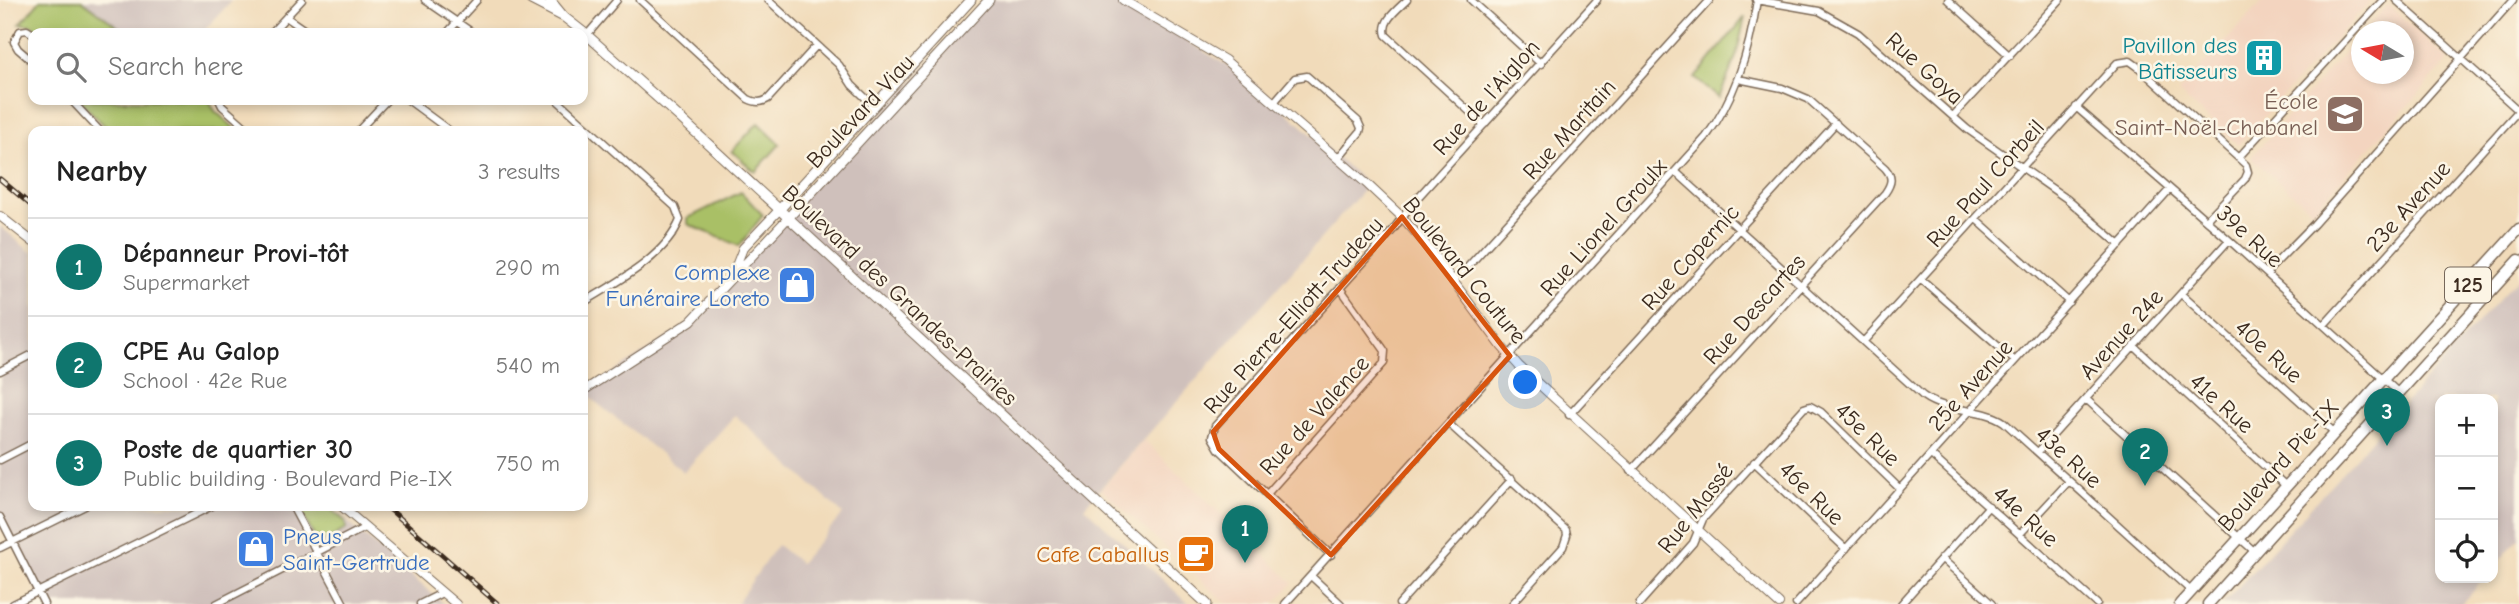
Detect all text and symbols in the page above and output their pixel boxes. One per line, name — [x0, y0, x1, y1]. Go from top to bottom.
north arrow — [2351, 21, 2414, 84]
street label: Rue Goya — [1880, 27, 1969, 110]
search box — [28, 28, 588, 105]
place label: Pavillon des Bâtisseurs — [2122, 32, 2237, 85]
street label: Rue de l'Aiglon — [1427, 34, 1545, 161]
building icon: Pavillon des Bâtisseurs — [2243, 37, 2285, 79]
icon: search — [52, 48, 90, 86]
street label: Boulevard Viau — [801, 49, 920, 174]
text: Search here — [108, 52, 243, 82]
street label: Rue Maritain — [1517, 74, 1622, 185]
place label: École Saint-Noël-Chabanel — [2115, 88, 2318, 141]
school or university icon: École Saint-Noël-Chabanel — [2324, 93, 2366, 135]
street label: Rue Paul Corbeil — [1921, 114, 2050, 253]
street label: Rue Lionel Groulx — [1535, 153, 1672, 302]
text: Nearby — [56, 154, 147, 189]
street label: 23e Avenue — [2361, 155, 2456, 257]
text: 3 results — [478, 158, 560, 185]
street label: Boulevard des Grandes-Prairies — [777, 179, 1023, 411]
street label: Boulevard Couture — [1397, 192, 1532, 349]
street label: Rue Copernic — [1636, 199, 1745, 316]
street label: 39e Rue — [2211, 200, 2288, 273]
street label: Rue Pierre-Elliott-Trudeau — [1198, 211, 1389, 419]
text: Dépanneur Provi-tôt — [123, 239, 349, 269]
street label: Rue Descartes — [1698, 249, 1811, 370]
text: 1 — [74, 254, 84, 281]
text: 290 m — [495, 254, 560, 281]
place label: Complexe Funéraire Loreto — [605, 259, 770, 312]
shop icon: Complexe Funéraire Loreto — [776, 264, 818, 306]
road number: 125 — [2445, 268, 2491, 302]
text: Supermarket — [123, 269, 249, 296]
street label: Avenue 24e — [2074, 284, 2169, 385]
street label: 40e Rue — [2229, 314, 2308, 389]
street label: 25e Avenue — [1922, 334, 2018, 437]
text: CPE Au Galop — [123, 337, 279, 367]
street label: Rue de Valence — [1254, 350, 1375, 480]
text: 2 — [73, 352, 85, 379]
text: 540 m — [496, 352, 560, 379]
your location — [1508, 365, 1542, 399]
text: School · 42e Rue — [123, 367, 287, 394]
street label: 41e Rue — [2184, 368, 2259, 439]
pin: 3 — [2364, 388, 2410, 446]
street label: Boulevard Pie-IX — [2212, 394, 2345, 537]
map controls — [2435, 394, 2498, 583]
button: + — [2435, 394, 2498, 457]
street label: 45e Rue — [1830, 397, 1906, 472]
street label: 43e Rue — [2030, 421, 2107, 494]
pin: 2 — [2122, 428, 2168, 486]
text: Poste de quartier 30 — [123, 435, 353, 465]
text: 3 — [73, 450, 85, 477]
text: 750 m — [496, 450, 560, 477]
street label: 46e Rue — [1774, 456, 1850, 531]
button: − — [2435, 457, 2498, 520]
street label: Rue Massé — [1652, 458, 1739, 559]
text: Public building · Boulevard Pie-IX — [123, 465, 453, 492]
street label: 44e Rue — [1987, 480, 2064, 553]
pin: 1 — [1222, 505, 1268, 563]
button: locate — [2435, 520, 2498, 583]
place label: Pneus Saint-Gertrude — [283, 523, 430, 576]
shop icon: Pneus Saint-Gertrude — [235, 528, 277, 570]
cafe icon: Cafe Caballus — [1175, 533, 1217, 575]
place label: Cafe Caballus — [1036, 541, 1169, 568]

